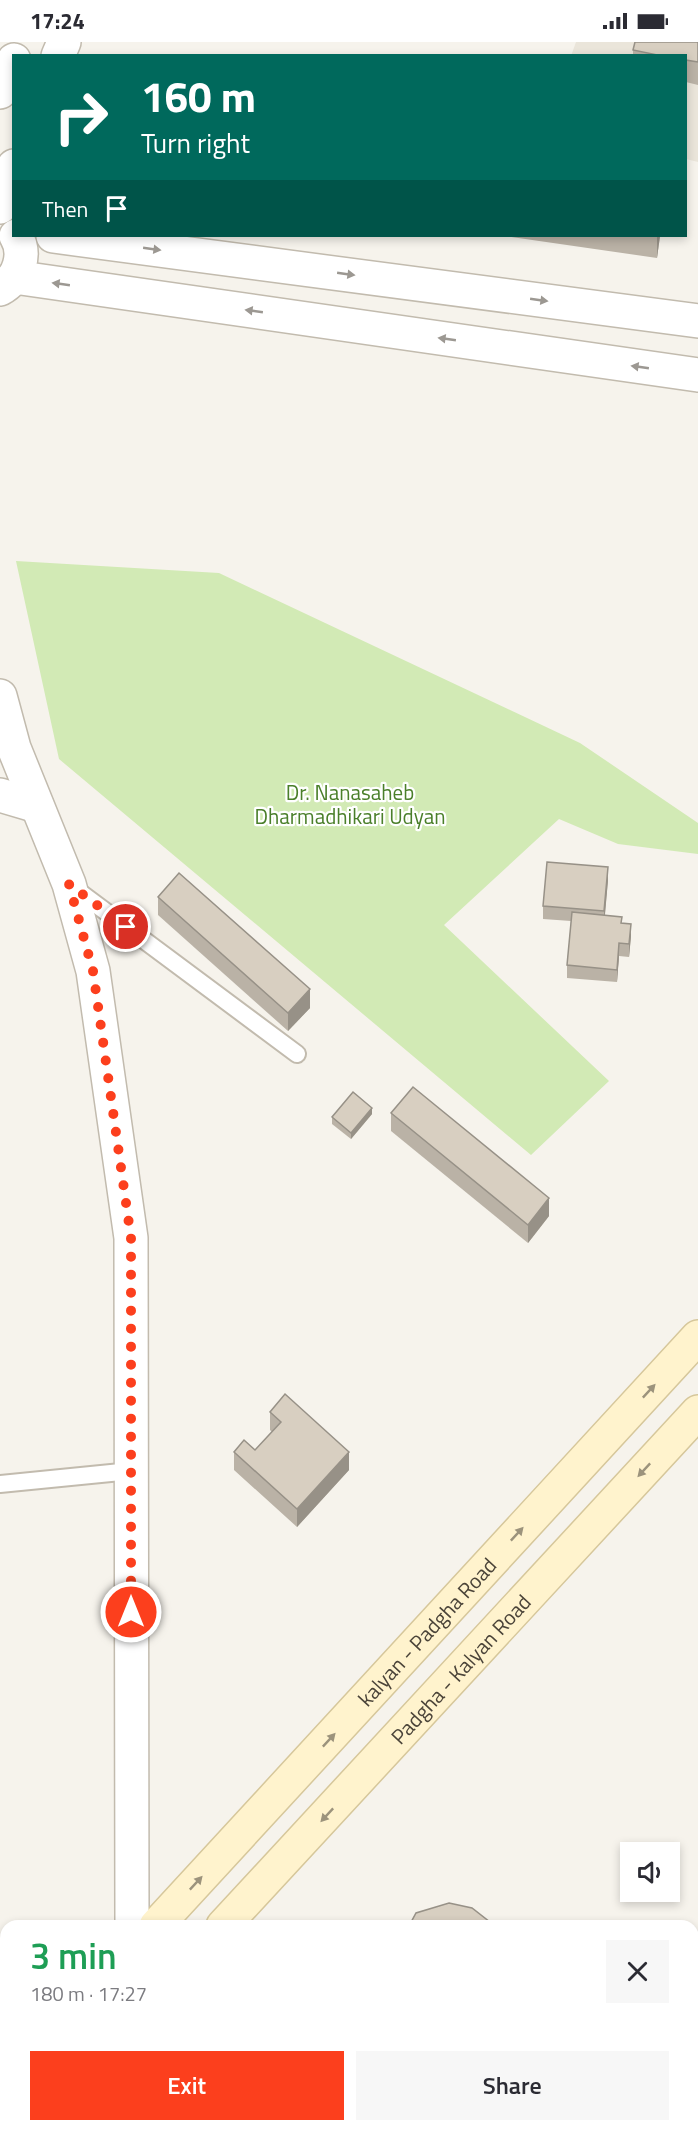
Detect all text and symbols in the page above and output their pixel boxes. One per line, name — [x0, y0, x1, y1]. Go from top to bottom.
text: 17:24 — [30, 4, 85, 38]
text: 160 m — [141, 64, 256, 128]
icon: right — [42, 78, 120, 156]
text: Turn right — [141, 122, 250, 163]
text: Then — [42, 192, 88, 226]
icon: arrive — [100, 192, 133, 225]
one-way arrow — [143, 244, 162, 253]
one-way arrow — [336, 270, 355, 279]
one-way arrow — [51, 279, 70, 288]
one-way arrow — [530, 296, 549, 305]
one-way arrow — [244, 307, 263, 316]
one-way arrow — [437, 335, 456, 344]
one-way arrow — [630, 362, 649, 371]
park label: Dr. Nanasaheb Dharmadhikari Udyan — [255, 776, 445, 832]
pin — [100, 901, 151, 952]
icon: arrive — [109, 910, 142, 943]
one-way arrow — [642, 1383, 656, 1398]
one-way arrow — [637, 1463, 651, 1478]
one-way arrow — [510, 1527, 524, 1542]
street label: kalyan - Padgha Road — [350, 1550, 504, 1713]
position arrow — [99, 1580, 163, 1644]
street label: Padgha - Kalyan Road — [383, 1587, 538, 1751]
one-way arrow — [321, 1733, 335, 1747]
one-way arrow — [321, 1807, 334, 1822]
map controls — [620, 1842, 680, 1902]
button: sound — [620, 1842, 680, 1902]
one-way arrow — [189, 1876, 202, 1891]
text: 3 min — [30, 1928, 117, 1983]
button: close — [606, 1940, 669, 2003]
text: 180 m · 17:27 — [30, 1978, 147, 2009]
button: Exit — [30, 2051, 344, 2120]
button: Share — [356, 2051, 669, 2120]

